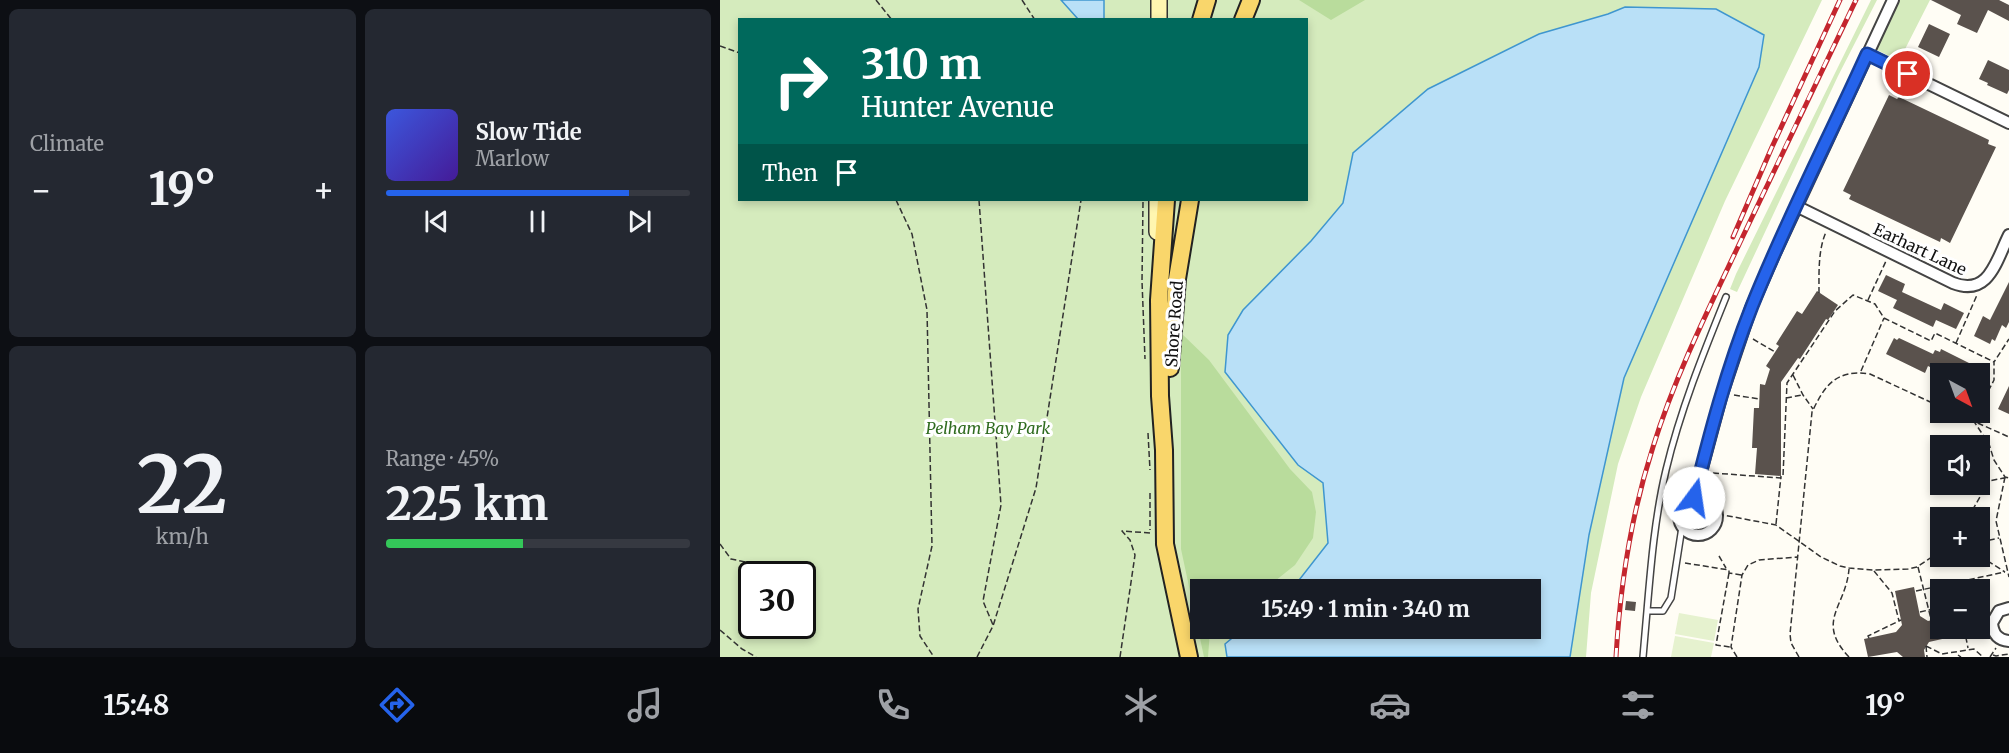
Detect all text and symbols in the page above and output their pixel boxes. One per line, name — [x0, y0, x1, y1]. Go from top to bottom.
text: 310 m — [861, 38, 981, 90]
icon: right — [762, 42, 840, 120]
pin — [1882, 48, 1933, 99]
icon: arrive — [1891, 57, 1924, 90]
text: Hunter Avenue — [861, 90, 1054, 124]
text: Slow Tide — [476, 118, 582, 146]
text: Climate — [30, 131, 104, 156]
text: Marlow — [476, 146, 549, 171]
icon: arrive — [830, 156, 863, 189]
text: Then — [762, 159, 818, 187]
text: 19° — [149, 161, 216, 217]
text: − — [30, 170, 52, 211]
text: + — [312, 170, 335, 211]
icon: previous — [420, 205, 453, 238]
icon: pause — [521, 205, 554, 238]
icon: next — [623, 205, 656, 238]
street label: Earhart Lane — [1870, 219, 1970, 279]
street label: Shore Road — [1161, 280, 1187, 368]
north arrow — [1930, 363, 1990, 423]
map controls — [1930, 363, 1990, 639]
park label: Pelham Bay Park — [926, 418, 1051, 438]
button: sound — [1930, 435, 1990, 495]
text: 22 — [137, 436, 228, 534]
text: Range · 45% — [386, 446, 499, 471]
position arrow — [1662, 466, 1726, 530]
text: 225 km — [386, 476, 548, 532]
button: + — [1930, 507, 1990, 567]
text: km/h — [156, 524, 209, 549]
speed limit sign: 30 — [738, 561, 816, 639]
button: − — [1930, 579, 1990, 639]
text: 15:49 · 1 min · 340 m — [1261, 595, 1470, 623]
icon: directions — [376, 684, 418, 726]
icon: music — [624, 684, 666, 726]
icon: phone — [872, 684, 914, 726]
icon: climate — [1120, 684, 1162, 726]
icon: car — [1369, 684, 1411, 726]
icon: filters — [1617, 684, 1659, 726]
text: 15:48 — [103, 688, 169, 722]
text: 19° — [1865, 688, 1906, 722]

